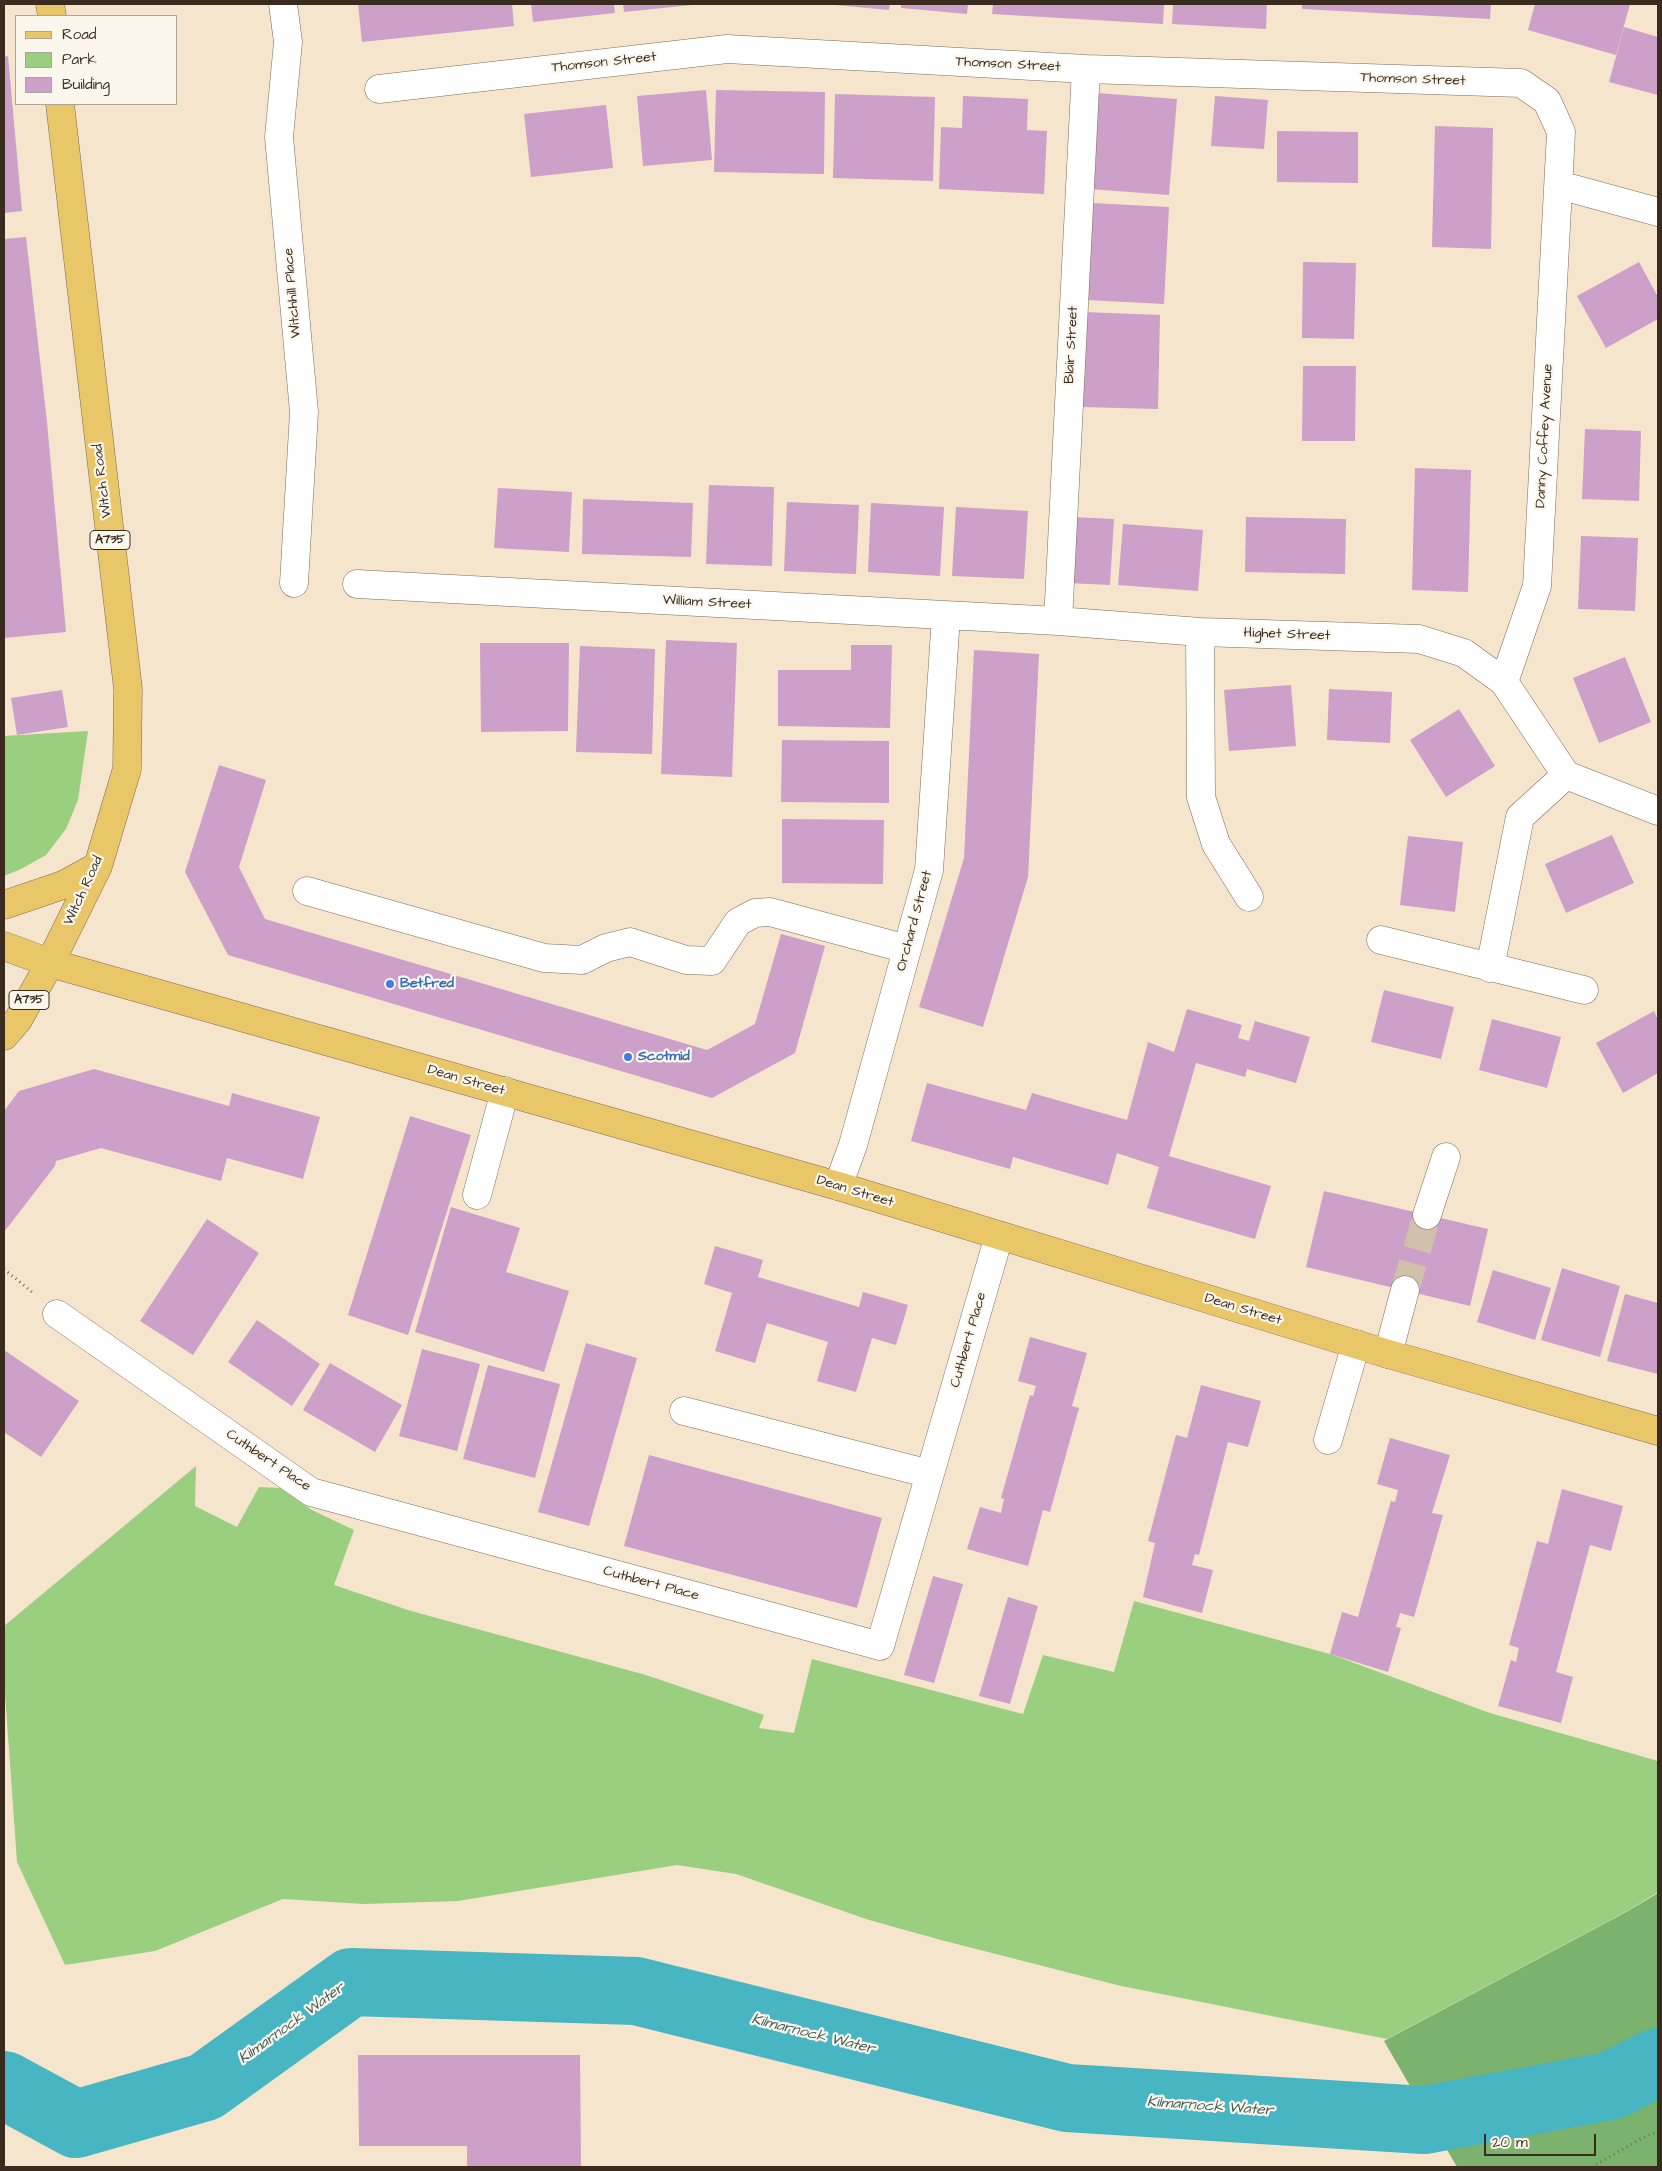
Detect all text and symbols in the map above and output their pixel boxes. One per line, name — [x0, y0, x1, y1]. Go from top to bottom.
legend — [15, 15, 178, 105]
text: Road — [62, 24, 96, 45]
text: Park — [62, 49, 97, 70]
street label: Thomson Street — [551, 49, 657, 77]
street label: Thomson Street — [955, 54, 1061, 76]
street label: Thomson Street — [1360, 70, 1466, 90]
text: Building — [62, 74, 110, 95]
street label: Witchhill Place — [281, 247, 305, 339]
street label: Blair Street — [1062, 306, 1082, 384]
street label: Danny Coffey Avenue — [1533, 364, 1557, 508]
street label: Witch Road — [90, 443, 116, 519]
road number: A735 — [90, 530, 130, 550]
street label: William Street — [662, 592, 752, 614]
street label: Highet Street — [1243, 625, 1331, 645]
street label: Witch Road — [61, 854, 107, 928]
street label: Orchard Street — [893, 869, 937, 973]
place label: Betfred — [400, 976, 454, 992]
marker: Betfred — [384, 978, 396, 990]
road number: A735 — [9, 990, 49, 1010]
place label: Scotmid — [638, 1049, 690, 1065]
marker: Scotmid — [622, 1051, 634, 1063]
street label: Dean Street — [425, 1062, 507, 1100]
street label: Dean Street — [814, 1172, 896, 1212]
street label: Cuthbert Place — [947, 1290, 991, 1390]
street label: Dean Street — [1202, 1290, 1284, 1330]
street label: Cuthbert Place — [222, 1426, 314, 1496]
street label: Cuthbert Place — [601, 1563, 701, 1605]
water label: Kilmarnock Water — [236, 1980, 348, 2068]
water label: Kilmarnock Water — [750, 2011, 876, 2059]
water label: Kilmarnock Water — [1146, 2094, 1274, 2120]
scale bar — [1487, 2124, 1600, 2156]
text: 20 m — [1492, 2132, 1528, 2153]

